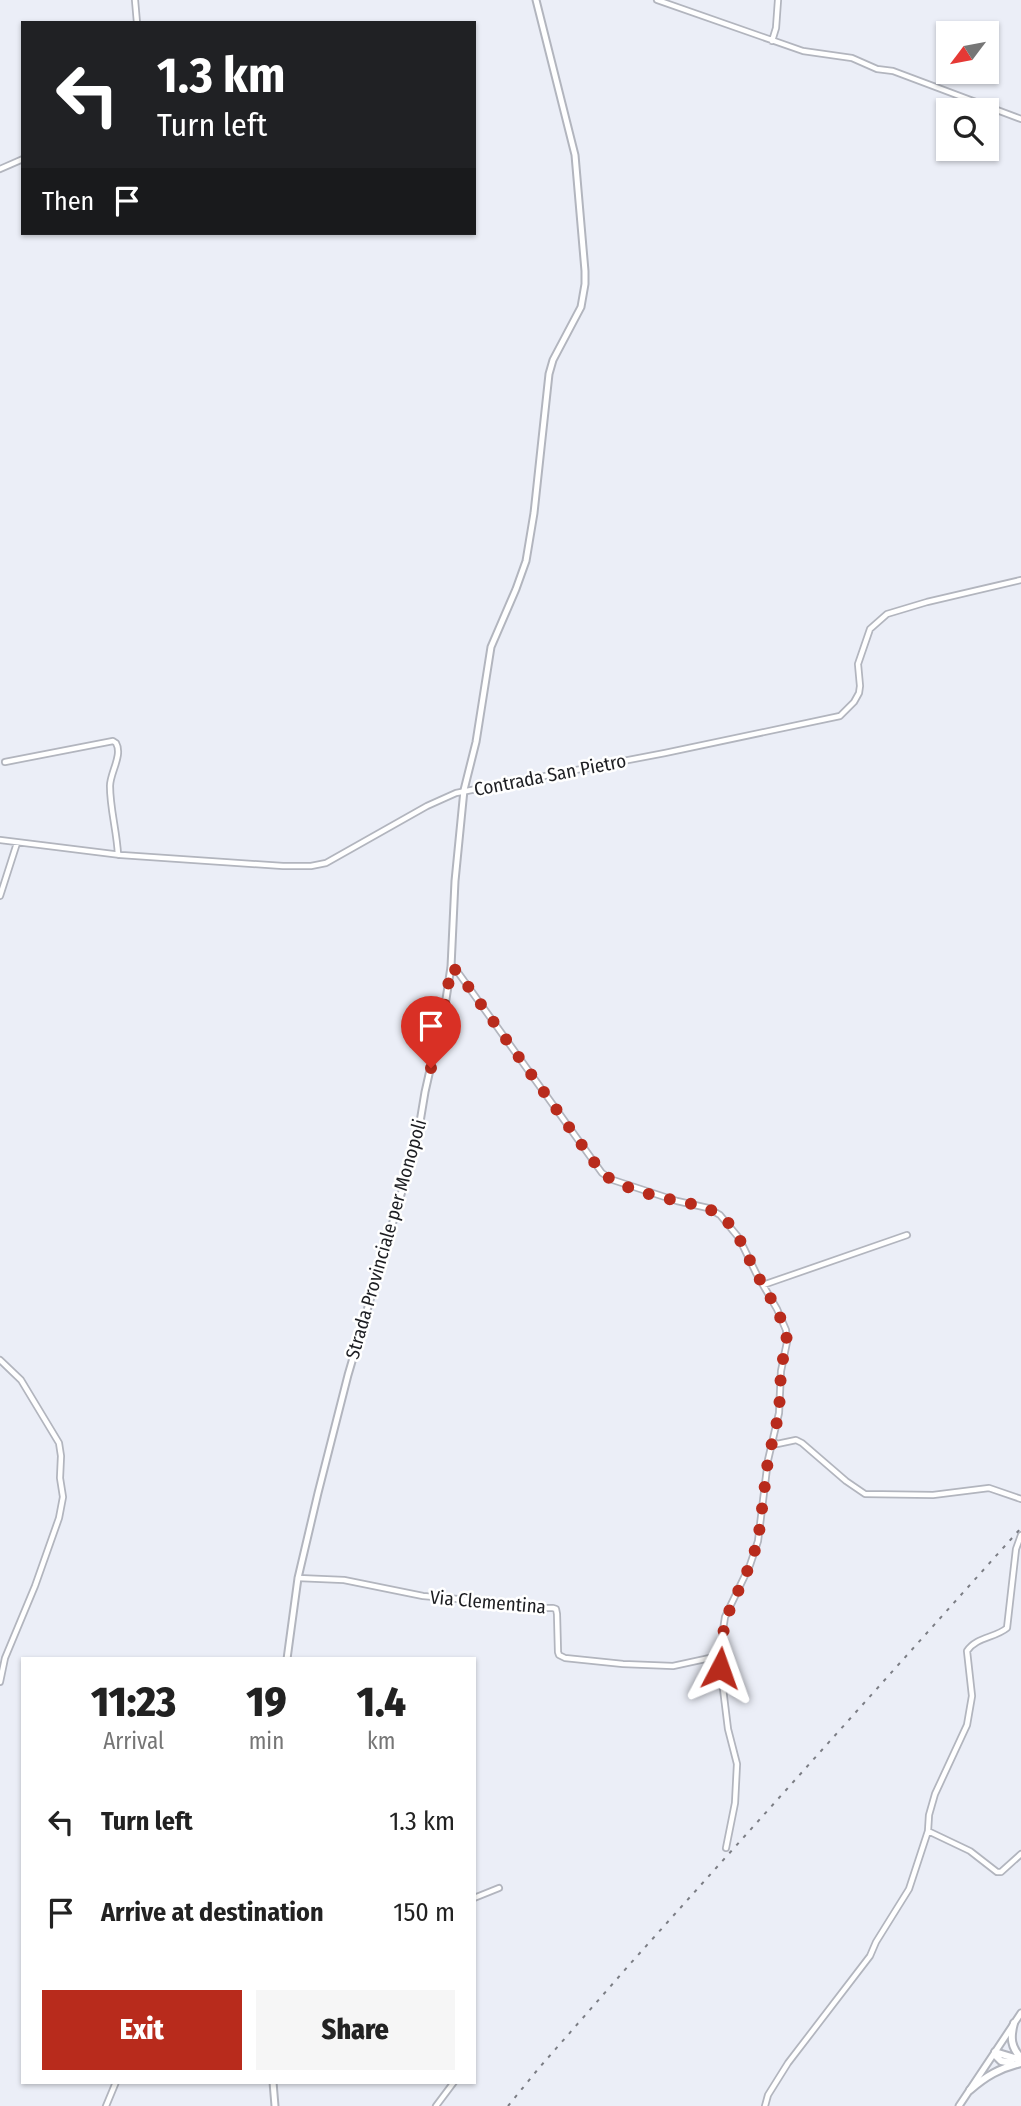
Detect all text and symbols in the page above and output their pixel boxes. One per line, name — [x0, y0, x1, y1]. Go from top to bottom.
north arrow — [936, 21, 999, 84]
map controls — [936, 21, 999, 161]
text: 1.3 km — [157, 46, 285, 105]
icon: left — [42, 49, 133, 140]
button: search — [936, 98, 999, 161]
text: Turn left — [157, 106, 267, 144]
icon: arrive — [108, 182, 146, 220]
text: Then — [42, 186, 94, 217]
street label: Contrada San Pietro — [472, 749, 628, 801]
pin — [401, 996, 461, 1068]
icon: arrive — [412, 1007, 450, 1045]
street label: Strada Provinciale per Monopoli — [341, 1116, 431, 1362]
street label: Via Clementina — [429, 1585, 547, 1619]
position arrow — [683, 1631, 757, 1705]
text: 11:23 — [91, 1677, 176, 1727]
text: 19 — [246, 1677, 287, 1727]
text: 1.4 — [357, 1677, 406, 1727]
text: Arrival — [103, 1727, 164, 1755]
text: min — [249, 1727, 284, 1755]
text: km — [367, 1727, 396, 1755]
icon: left — [42, 1803, 80, 1841]
text: Turn left — [101, 1806, 193, 1837]
text: 1.3 km — [389, 1806, 455, 1837]
icon: arrive — [42, 1894, 80, 1932]
text: Arrive at destination — [101, 1897, 324, 1928]
text: 150 m — [393, 1897, 455, 1928]
button: Exit — [42, 1990, 242, 2070]
button: Share — [256, 1990, 455, 2070]

